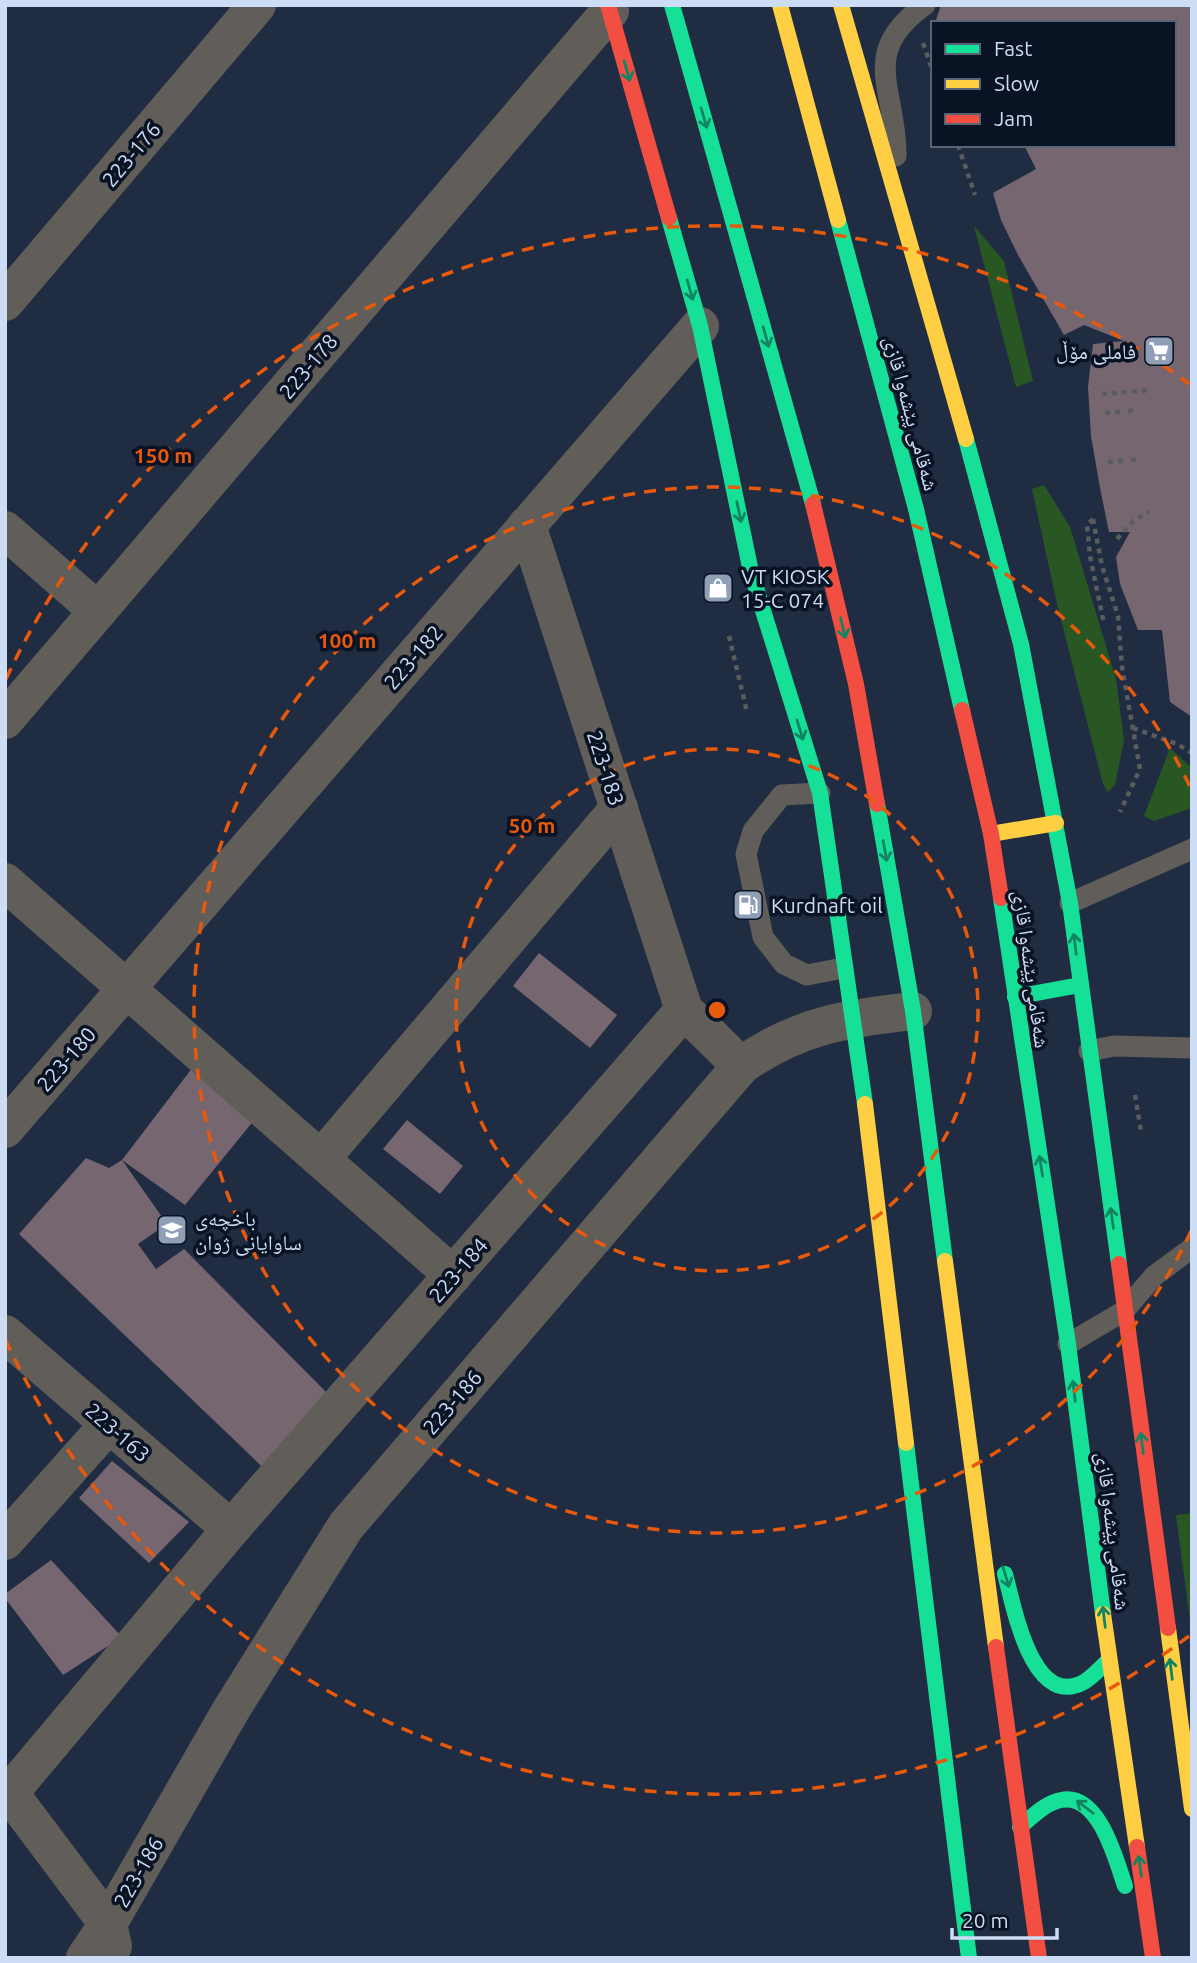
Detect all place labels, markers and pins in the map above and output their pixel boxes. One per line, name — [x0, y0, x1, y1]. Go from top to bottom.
supermarket icon: فاملی مۆڵ — [1142, 334, 1176, 368]
place label: فاملی مۆڵ — [1056, 339, 1136, 365]
place label: VT KIOSK 15-C 074 — [741, 564, 830, 612]
shop icon: VT KIOSK 15-C 074 — [701, 571, 735, 605]
fuel station icon: Kurdnaft oil — [731, 888, 765, 922]
place label: Kurdnaft oil — [771, 893, 883, 917]
centre of rings — [705, 998, 729, 1022]
place label: باخچەی ساوایانی ژوان — [195, 1206, 302, 1256]
school or university icon: باخچەی ساوایانی ژوان — [155, 1213, 189, 1247]

